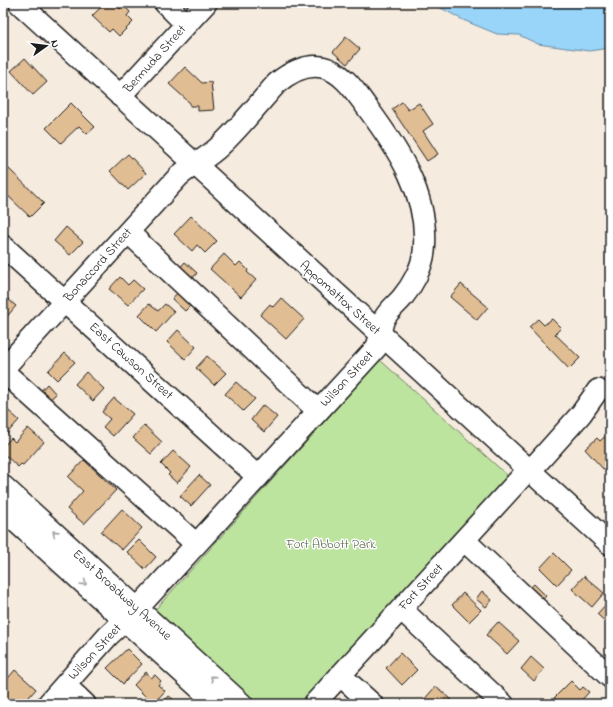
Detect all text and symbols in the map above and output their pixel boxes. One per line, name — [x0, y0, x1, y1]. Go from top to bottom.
street label: Bermuda Street — [118, 20, 191, 98]
north arrow — [26, 26, 66, 66]
text: N — [46, 38, 63, 49]
street label: Bonaccord Street — [59, 223, 137, 307]
street label: Appomattox Street — [295, 256, 385, 340]
street label: East Cawson Street — [85, 318, 178, 404]
street label: Wilson Street — [316, 346, 379, 411]
one-way arrow — [52, 531, 60, 538]
park label: Fort Abbott Park — [285, 535, 376, 554]
street label: East Broadway Avenue — [67, 545, 176, 646]
street label: Fort Street — [393, 559, 448, 616]
one-way arrow — [79, 578, 87, 586]
street label: Wilson Street — [64, 619, 127, 684]
one-way arrow — [210, 675, 218, 682]

